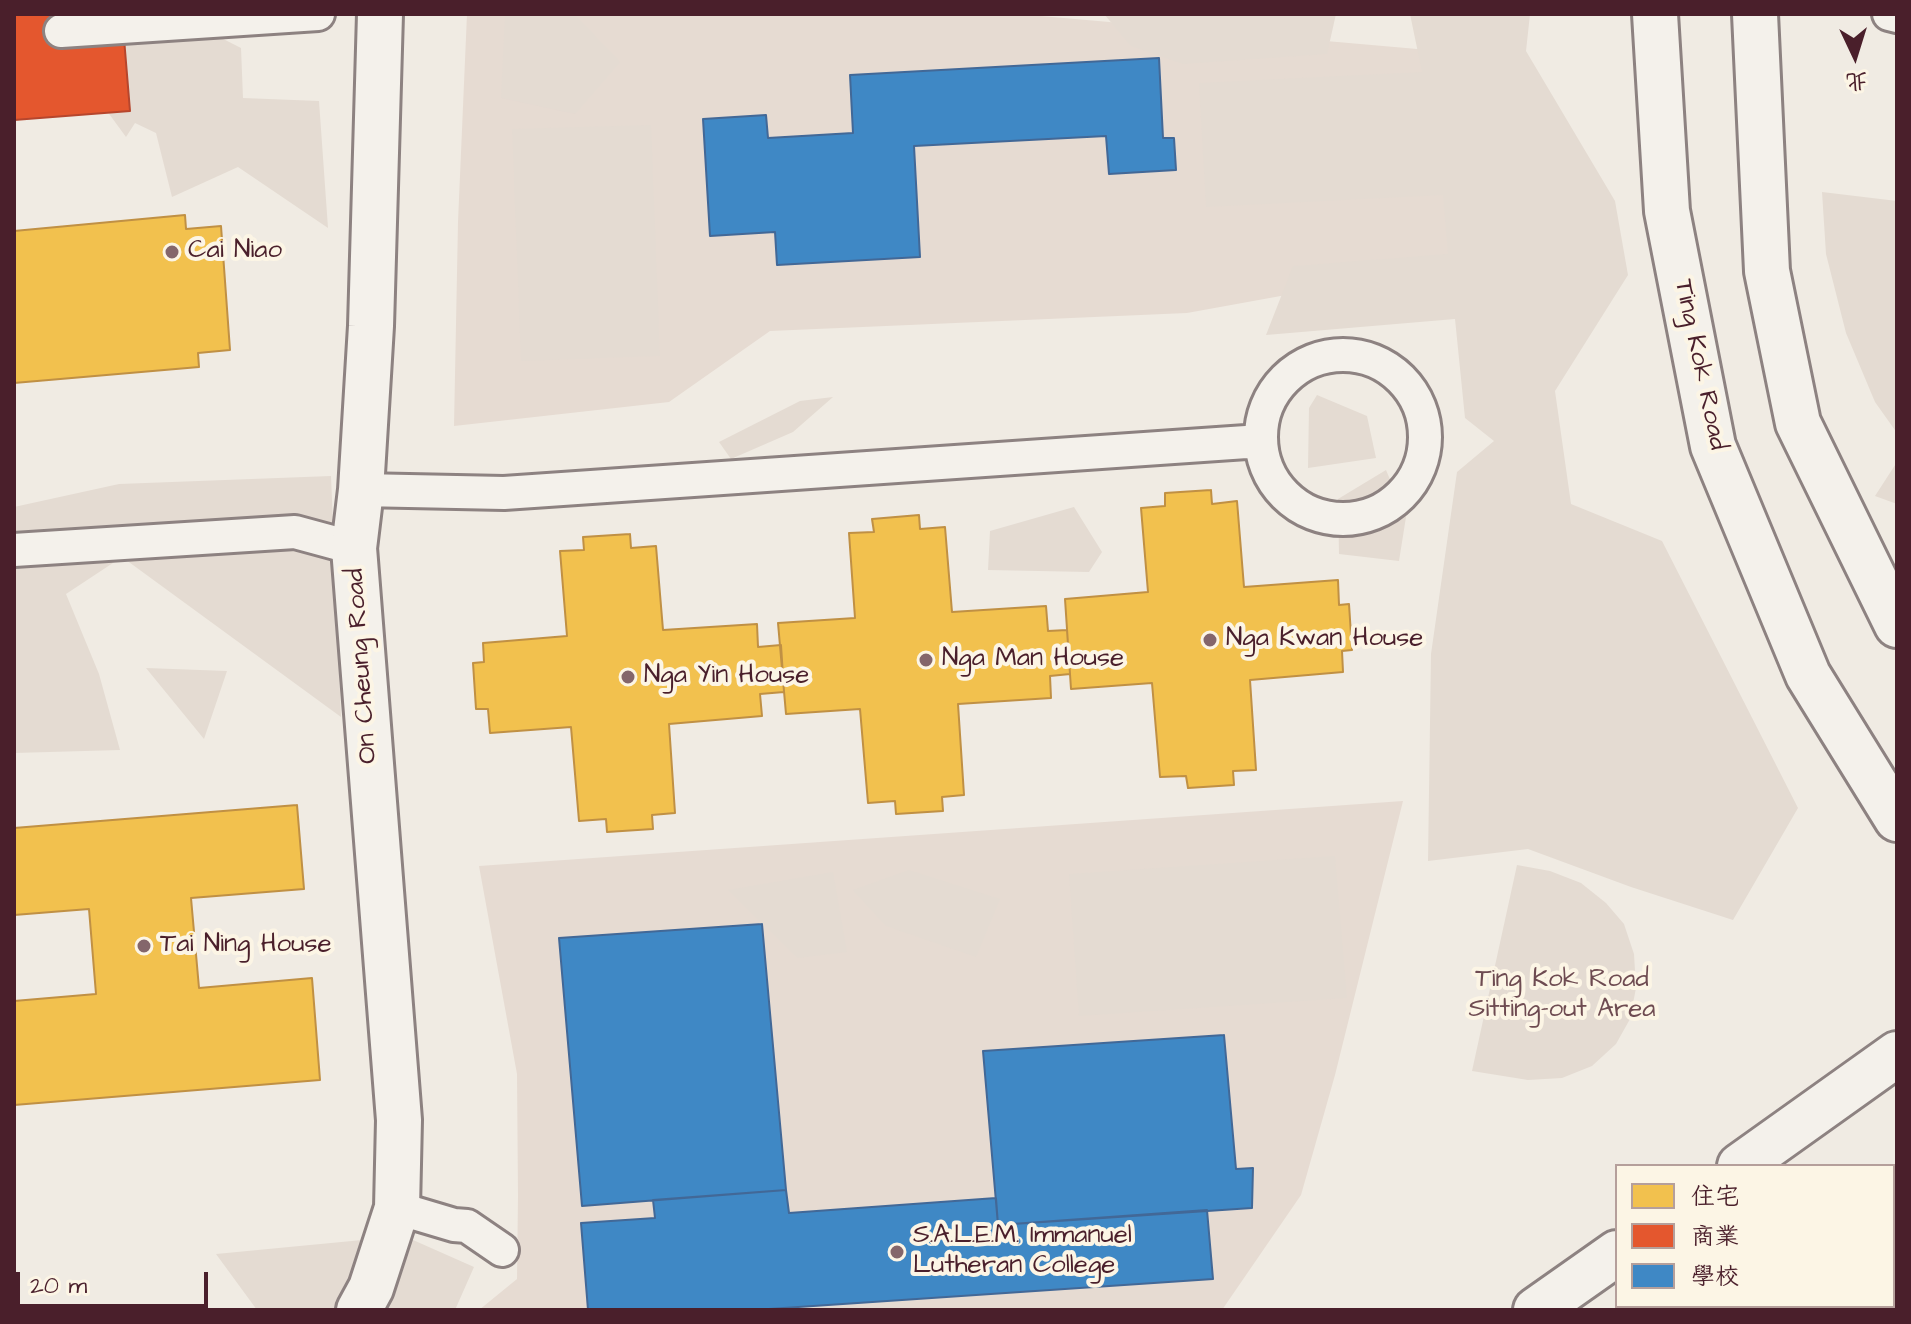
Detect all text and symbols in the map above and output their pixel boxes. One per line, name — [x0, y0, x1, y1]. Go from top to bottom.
north arrow — [1815, 16, 1895, 96]
text: 北 — [1845, 64, 1869, 97]
place label: Cai Niao — [188, 236, 282, 268]
marker: Cai Niao — [163, 243, 181, 261]
street label: Ting Kok Road — [1666, 277, 1732, 453]
street label: On Cheung Road — [341, 567, 385, 765]
place label: Nga Kwan House — [1226, 624, 1423, 656]
marker: Nga Kwan House — [1201, 631, 1219, 649]
place label: Nga Man House — [942, 644, 1124, 676]
marker: Nga Man House — [917, 651, 935, 669]
place label: Nga Yin House — [644, 661, 809, 693]
marker: Nga Yin House — [619, 668, 637, 686]
place label: Tai Ning House — [160, 930, 332, 962]
marker: Tai Ning House — [135, 937, 153, 955]
park label: Ting Kok Road Sitting-out Area — [1468, 965, 1656, 1026]
legend — [1615, 1164, 1895, 1308]
text: 住宅 — [1691, 1180, 1739, 1214]
text: 商業 — [1691, 1220, 1739, 1254]
place label: S.A.L.E.M. Immanuel Lutheran College — [913, 1221, 1132, 1282]
marker: S.A.L.E.M. Immanuel Lutheran College — [888, 1243, 906, 1261]
scale bar — [20, 1256, 212, 1306]
text: 學校 — [1691, 1260, 1739, 1294]
text: 20 m — [30, 1269, 87, 1303]

